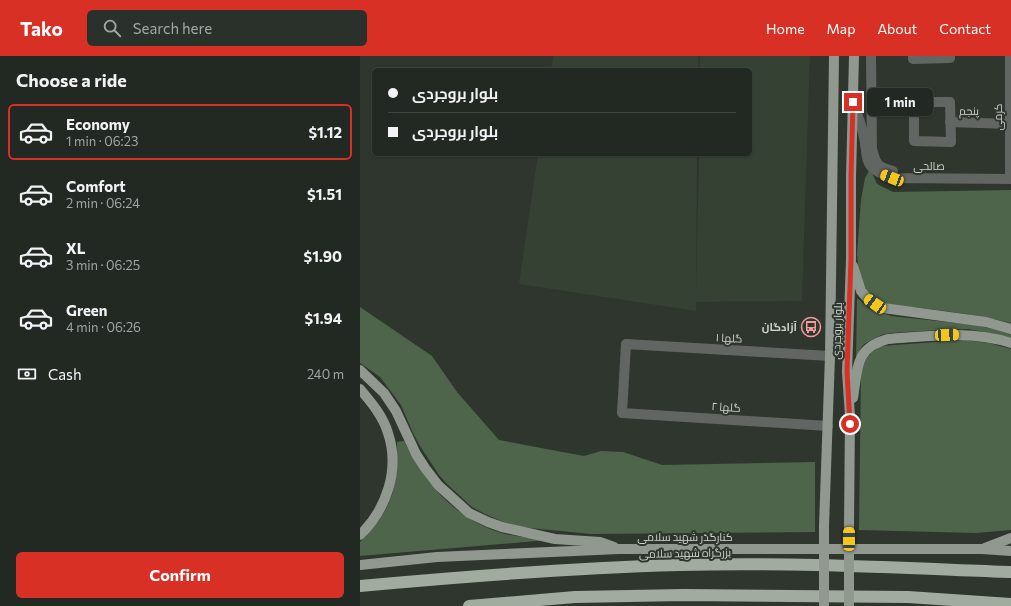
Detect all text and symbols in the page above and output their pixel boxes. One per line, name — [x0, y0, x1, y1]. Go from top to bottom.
search box — [87, 10, 367, 46]
text: Tako — [20, 17, 63, 40]
icon: search — [101, 17, 123, 39]
text: Search here — [133, 19, 212, 37]
text: Home — [766, 20, 805, 37]
text: Map — [827, 20, 855, 37]
text: About — [877, 20, 917, 37]
text: Contact — [939, 20, 991, 37]
text: Choose a ride — [16, 69, 127, 91]
text: بلوار بروجردی — [412, 84, 498, 102]
callout: 1 min — [867, 88, 933, 116]
route end — [844, 93, 862, 111]
text: 1 min — [885, 94, 915, 110]
street label: کرمی — [991, 103, 1005, 130]
street label: پنجم — [959, 104, 979, 119]
icon: car — [18, 114, 54, 150]
text: Economy — [66, 115, 130, 133]
text: بلوار بروجردی — [412, 122, 498, 140]
text: $1.12 — [308, 123, 342, 141]
text: 1 min · 06:23 — [66, 133, 138, 149]
street label: صالحی — [913, 159, 945, 173]
car — [879, 168, 905, 188]
icon: car — [18, 176, 54, 212]
text: Comfort — [66, 177, 126, 195]
text: $1.51 — [307, 185, 342, 203]
text: 2 min · 06:24 — [66, 195, 140, 211]
icon: car — [18, 238, 54, 274]
text: XL — [66, 239, 85, 257]
text: $1.90 — [304, 247, 342, 265]
text: 3 min · 06:25 — [66, 257, 140, 273]
car — [862, 292, 888, 316]
icon: car — [18, 300, 54, 336]
text: Green — [66, 301, 107, 319]
street label: بلوار بروجردی — [829, 302, 845, 360]
text: $1.94 — [304, 309, 342, 327]
bus stop icon: آزادگان — [800, 316, 822, 338]
text: 4 min · 06:26 — [66, 319, 141, 335]
place label: آزادگان — [762, 320, 798, 334]
car — [935, 328, 959, 342]
street label: گلها ۱ — [715, 330, 743, 346]
icon: cash — [16, 363, 38, 385]
text: Cash — [48, 365, 82, 383]
text: 240 m — [307, 366, 344, 382]
street label: گلها ۲ — [711, 399, 741, 415]
route start — [841, 415, 859, 433]
car — [843, 527, 855, 551]
street label: کنارگذر شهید سلامی — [637, 530, 733, 544]
street label: بزرگراه شهید سلامی — [639, 545, 731, 561]
button: Confirm — [16, 552, 344, 598]

